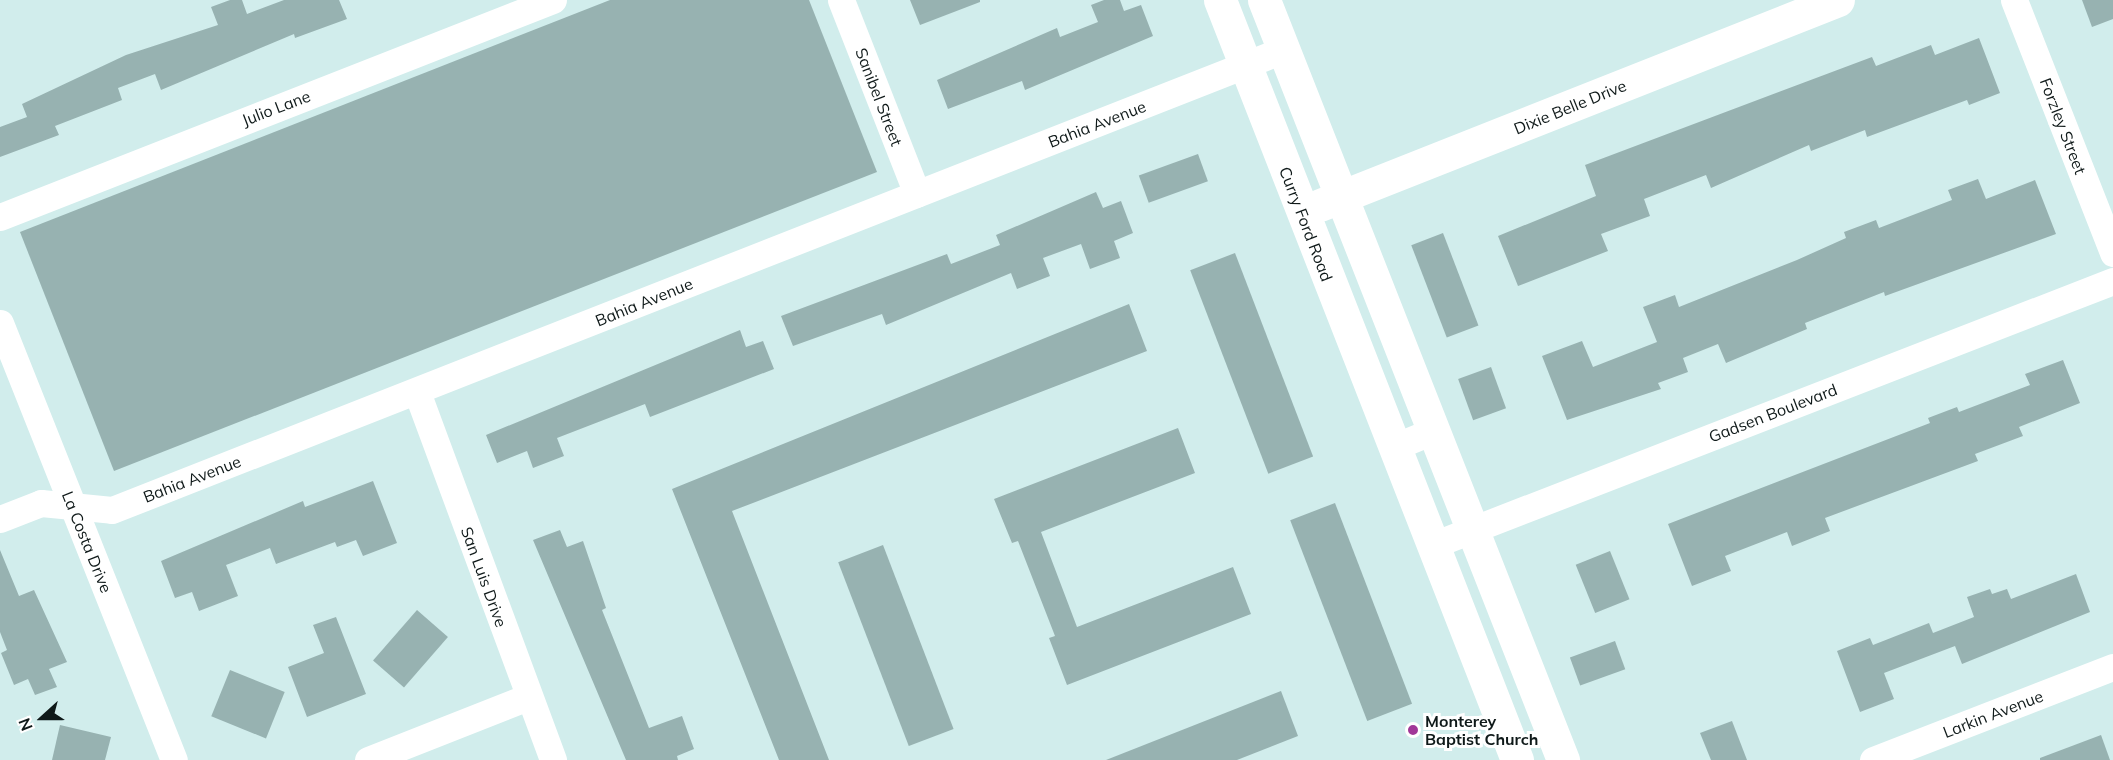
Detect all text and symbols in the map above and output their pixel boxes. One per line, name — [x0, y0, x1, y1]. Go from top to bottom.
street label: Sanibel Street — [852, 45, 906, 149]
street label: Forzley Street — [2036, 75, 2090, 177]
street label: Dixie Belle Drive — [1511, 76, 1629, 138]
street label: Julio Lane — [239, 86, 313, 130]
street label: Bahia Avenue — [1045, 97, 1149, 151]
street label: Curry Ford Road — [1275, 164, 1337, 284]
street label: Bahia Avenue — [593, 274, 695, 330]
street label: Gadsen Boulevard — [1706, 380, 1840, 446]
street label: Bahia Avenue — [140, 452, 244, 506]
street label: La Costa Drive — [58, 488, 116, 596]
street label: San Luis Drive — [457, 524, 511, 630]
street label: Larkin Avenue — [1940, 686, 2046, 742]
north arrow — [12, 688, 72, 748]
place label: Monterey Baptist Church — [1425, 711, 1538, 749]
text: N — [14, 715, 37, 734]
marker: Monterey Baptist Church — [1406, 723, 1420, 737]

